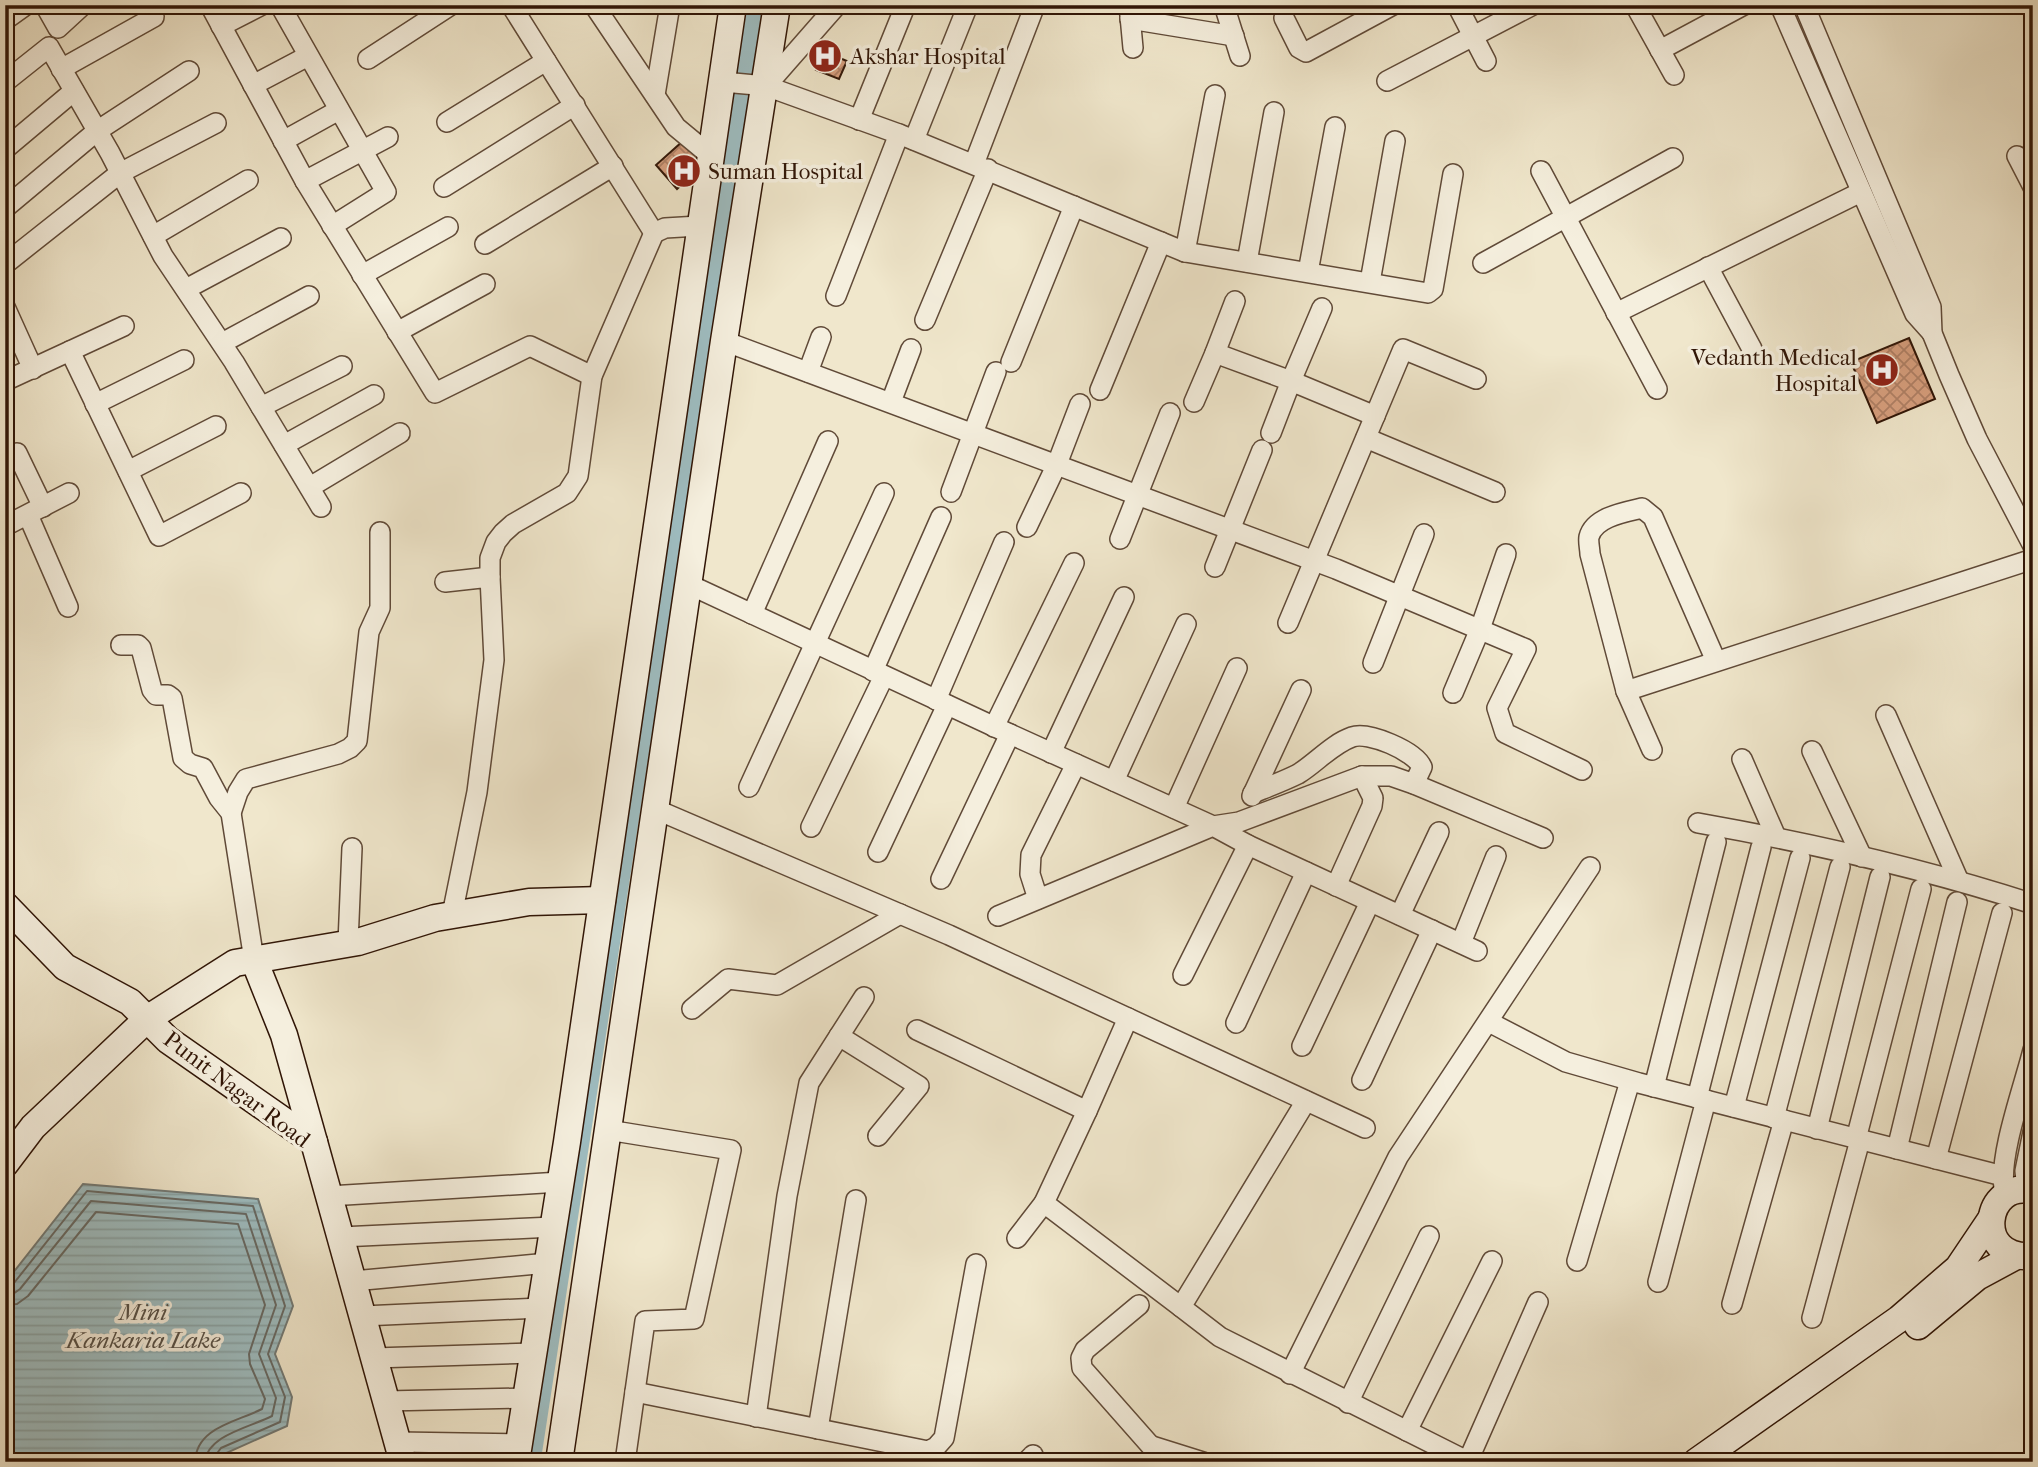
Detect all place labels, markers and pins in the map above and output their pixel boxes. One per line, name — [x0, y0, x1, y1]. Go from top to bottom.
hospital icon: Akshar Hospital — [806, 37, 844, 75]
place label: Akshar Hospital — [849, 43, 1006, 70]
hospital icon: Suman Hospital — [665, 152, 703, 190]
place label: Suman Hospital — [708, 158, 864, 185]
place label: Vedanth Medical Hospital — [1690, 344, 1858, 397]
hospital icon: Vedanth Medical Hospital — [1863, 351, 1901, 389]

